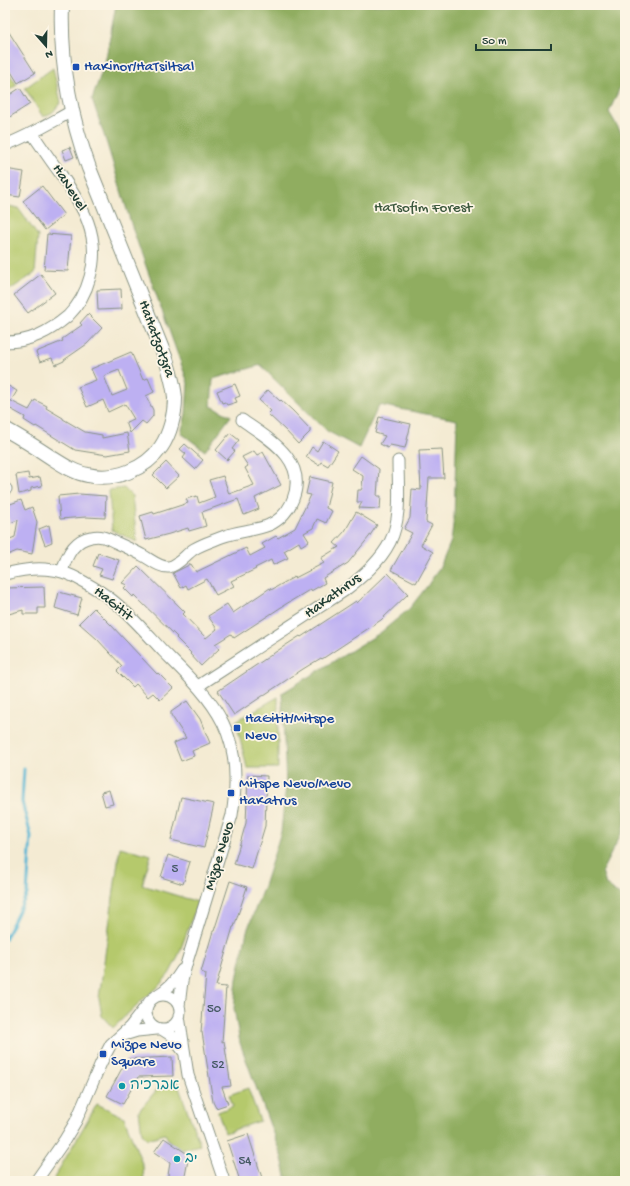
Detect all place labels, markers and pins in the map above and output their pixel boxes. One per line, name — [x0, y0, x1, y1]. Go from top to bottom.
place label: HaKinor/HaTsiltsal — [84, 58, 194, 76]
marker: HaKinor/HaTsiltsal — [71, 62, 81, 72]
place label: HaGitit/Mitspe Nevo — [245, 710, 334, 745]
marker: HaGitit/Mitspe Nevo — [232, 723, 242, 733]
place label: Mitspe Nevo/Mevo HaKatrus — [239, 775, 351, 810]
marker: Mitspe Nevo/Mevo HaKatrus — [226, 788, 236, 798]
place label: Mizpe Nevo Square — [111, 1036, 182, 1071]
marker: Mizpe Nevo Square — [98, 1049, 108, 1059]
place label: אברכיה — [130, 1077, 179, 1095]
marker: אברכיה — [117, 1081, 127, 1091]
place label: ב' — [185, 1150, 198, 1168]
marker: ב' — [172, 1154, 182, 1164]

